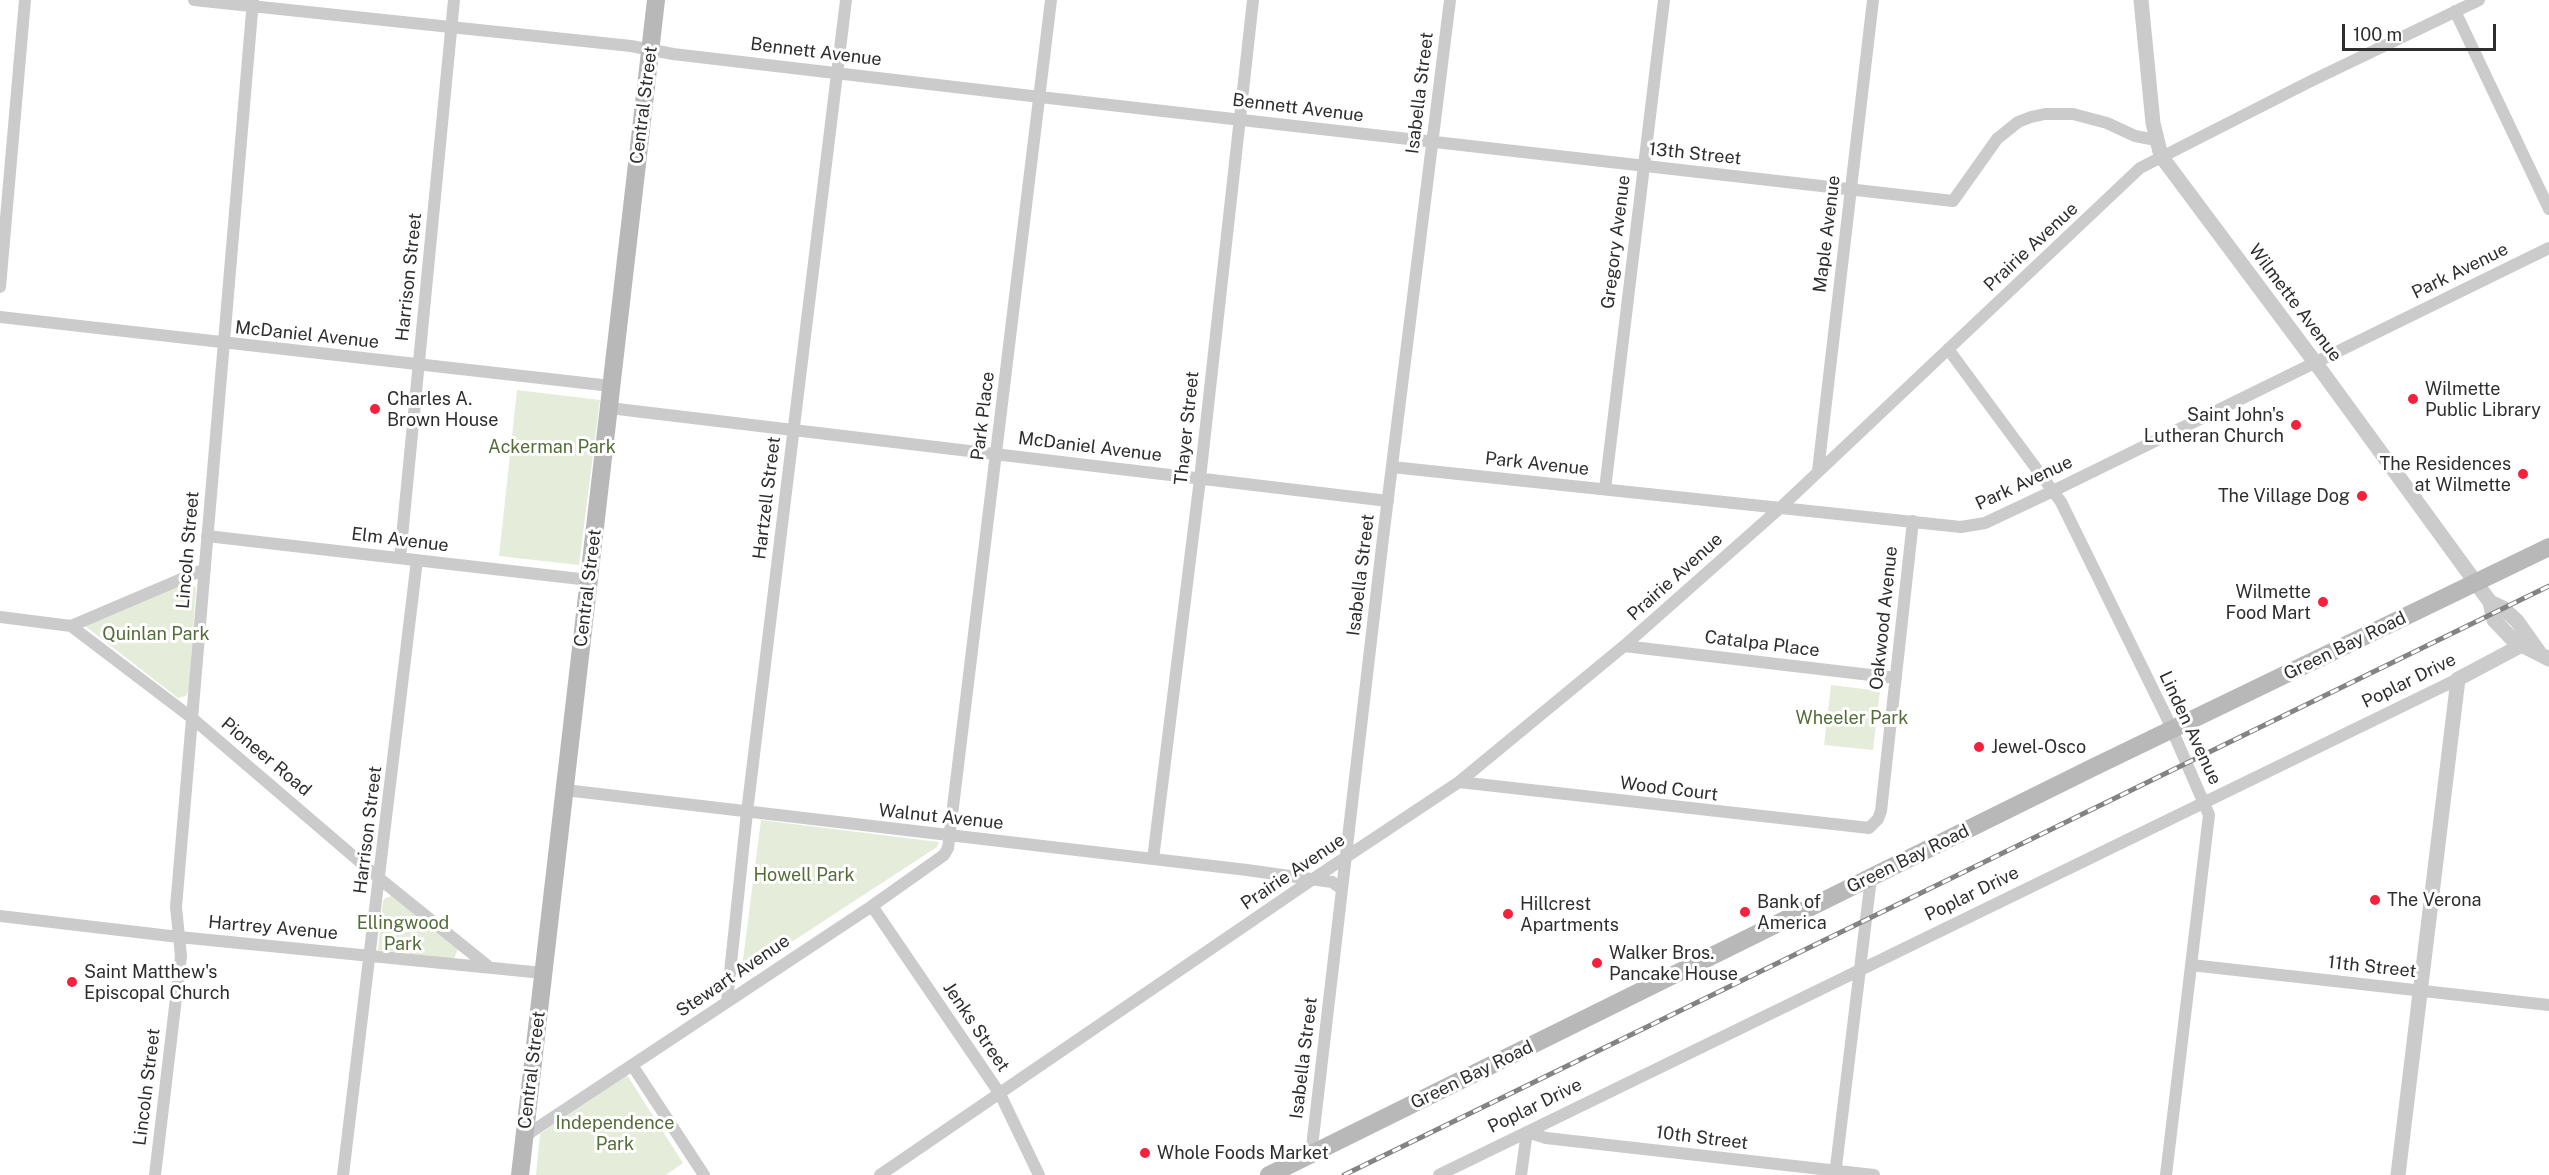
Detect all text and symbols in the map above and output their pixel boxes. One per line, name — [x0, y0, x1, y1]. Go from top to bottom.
scale bar — [2345, 12, 2500, 50]
text: 100 m — [2353, 24, 2402, 45]
street label: Isabella Street — [1402, 31, 1438, 155]
street label: Bennett Avenue — [749, 33, 883, 71]
street label: Central Street — [626, 45, 662, 165]
street label: Bennett Avenue — [1231, 89, 1365, 127]
street label: 13th Street — [1648, 138, 1742, 170]
street label: Gregory Avenue — [1597, 174, 1635, 310]
street label: Maple Avenue — [1809, 174, 1845, 294]
street label: Prairie Avenue — [1980, 198, 2082, 296]
street label: Harrison Street — [392, 212, 426, 342]
street label: Park Avenue — [2408, 238, 2512, 304]
street label: Wilmette Avenue — [2244, 240, 2346, 366]
street label: McDaniel Avenue — [234, 317, 380, 353]
street label: Park Place — [967, 370, 999, 462]
street label: Thayer Street — [1170, 370, 1204, 486]
place label: Wilmette Public Library — [2425, 378, 2541, 420]
place label: Charles A. Brown House — [387, 388, 498, 430]
marker: Wilmette Public Library — [2406, 392, 2420, 406]
marker: Charles A. Brown House — [368, 402, 382, 416]
place label: Saint John's Lutheran Church — [2144, 404, 2284, 446]
marker: Saint John's Lutheran Church — [2289, 418, 2303, 432]
street label: McDaniel Avenue — [1017, 427, 1163, 467]
street label: Hartzell Street — [749, 435, 785, 561]
park label: Ackerman Park — [488, 436, 616, 458]
street label: Park Avenue — [1484, 448, 1590, 480]
street label: Park Avenue — [1972, 451, 2076, 515]
place label: The Residences at Wilmette — [2380, 453, 2511, 496]
marker: The Residences at Wilmette — [2516, 467, 2530, 481]
place label: The Village Dog — [2218, 485, 2350, 507]
marker: The Village Dog — [2355, 489, 2369, 503]
street label: Lincoln Street — [172, 490, 204, 610]
street label: Isabella Street — [1343, 513, 1379, 637]
street label: Elm Avenue — [350, 523, 450, 557]
street label: Central Street — [570, 528, 606, 648]
street label: Prairie Avenue — [1623, 529, 1727, 625]
street label: Oakwood Avenue — [1866, 545, 1902, 691]
place label: Wilmette Food Mart — [2226, 581, 2311, 624]
marker: Wilmette Food Mart — [2316, 595, 2330, 609]
street label: Green Bay Road — [2280, 607, 2410, 685]
park label: Quinlan Park — [102, 623, 210, 645]
street label: Catalpa Place — [1703, 626, 1821, 662]
street label: Poplar Drive — [2358, 649, 2460, 713]
street label: Linden Avenue — [2154, 668, 2226, 788]
park label: Wheeler Park — [1796, 707, 1908, 729]
street label: Pioneer Road — [217, 713, 315, 801]
place label: Jewel-Osco — [1991, 736, 2086, 758]
marker: Jewel-Osco — [1972, 740, 1986, 754]
street label: Harrison Street — [349, 765, 387, 895]
street label: Wood Court — [1619, 772, 1719, 806]
street label: Walnut Avenue — [877, 800, 1005, 834]
street label: Green Bay Road — [1843, 820, 1973, 898]
street label: Prairie Avenue — [1237, 829, 1349, 915]
street label: Poplar Drive — [1921, 862, 2023, 926]
park label: Howell Park — [753, 864, 855, 886]
place label: The Verona — [2387, 889, 2481, 911]
place label: Bank of America — [1757, 891, 1827, 934]
place label: Hillcrest Apartments — [1520, 893, 1619, 936]
marker: The Verona — [2368, 893, 2382, 907]
marker: Bank of America — [1738, 905, 1752, 919]
marker: Hillcrest Apartments — [1501, 907, 1515, 921]
street label: Hartrey Avenue — [207, 912, 339, 944]
park label: Ellingwood Park — [357, 912, 449, 954]
street label: Stewart Avenue — [672, 930, 794, 1022]
place label: Walker Bros. Pancake House — [1609, 942, 1738, 984]
street label: 11th Street — [2327, 952, 2417, 982]
marker: Walker Bros. Pancake House — [1590, 956, 1604, 970]
place label: Saint Matthew's Episcopal Church — [84, 961, 230, 1004]
marker: Saint Matthew's Episcopal Church — [65, 975, 79, 989]
street label: Jenks Street — [938, 978, 1014, 1076]
street label: Isabella Street — [1286, 996, 1322, 1120]
street label: Central Street — [514, 1010, 550, 1130]
street label: Lincoln Street — [129, 1027, 165, 1147]
street label: Green Bay Road — [1407, 1036, 1537, 1114]
street label: Poplar Drive — [1484, 1074, 1586, 1138]
park label: Independence Park — [556, 1112, 674, 1154]
street label: 10th Street — [1655, 1122, 1749, 1154]
place label: Whole Foods Market — [1157, 1142, 1329, 1164]
marker: Whole Foods Market — [1138, 1146, 1152, 1160]

